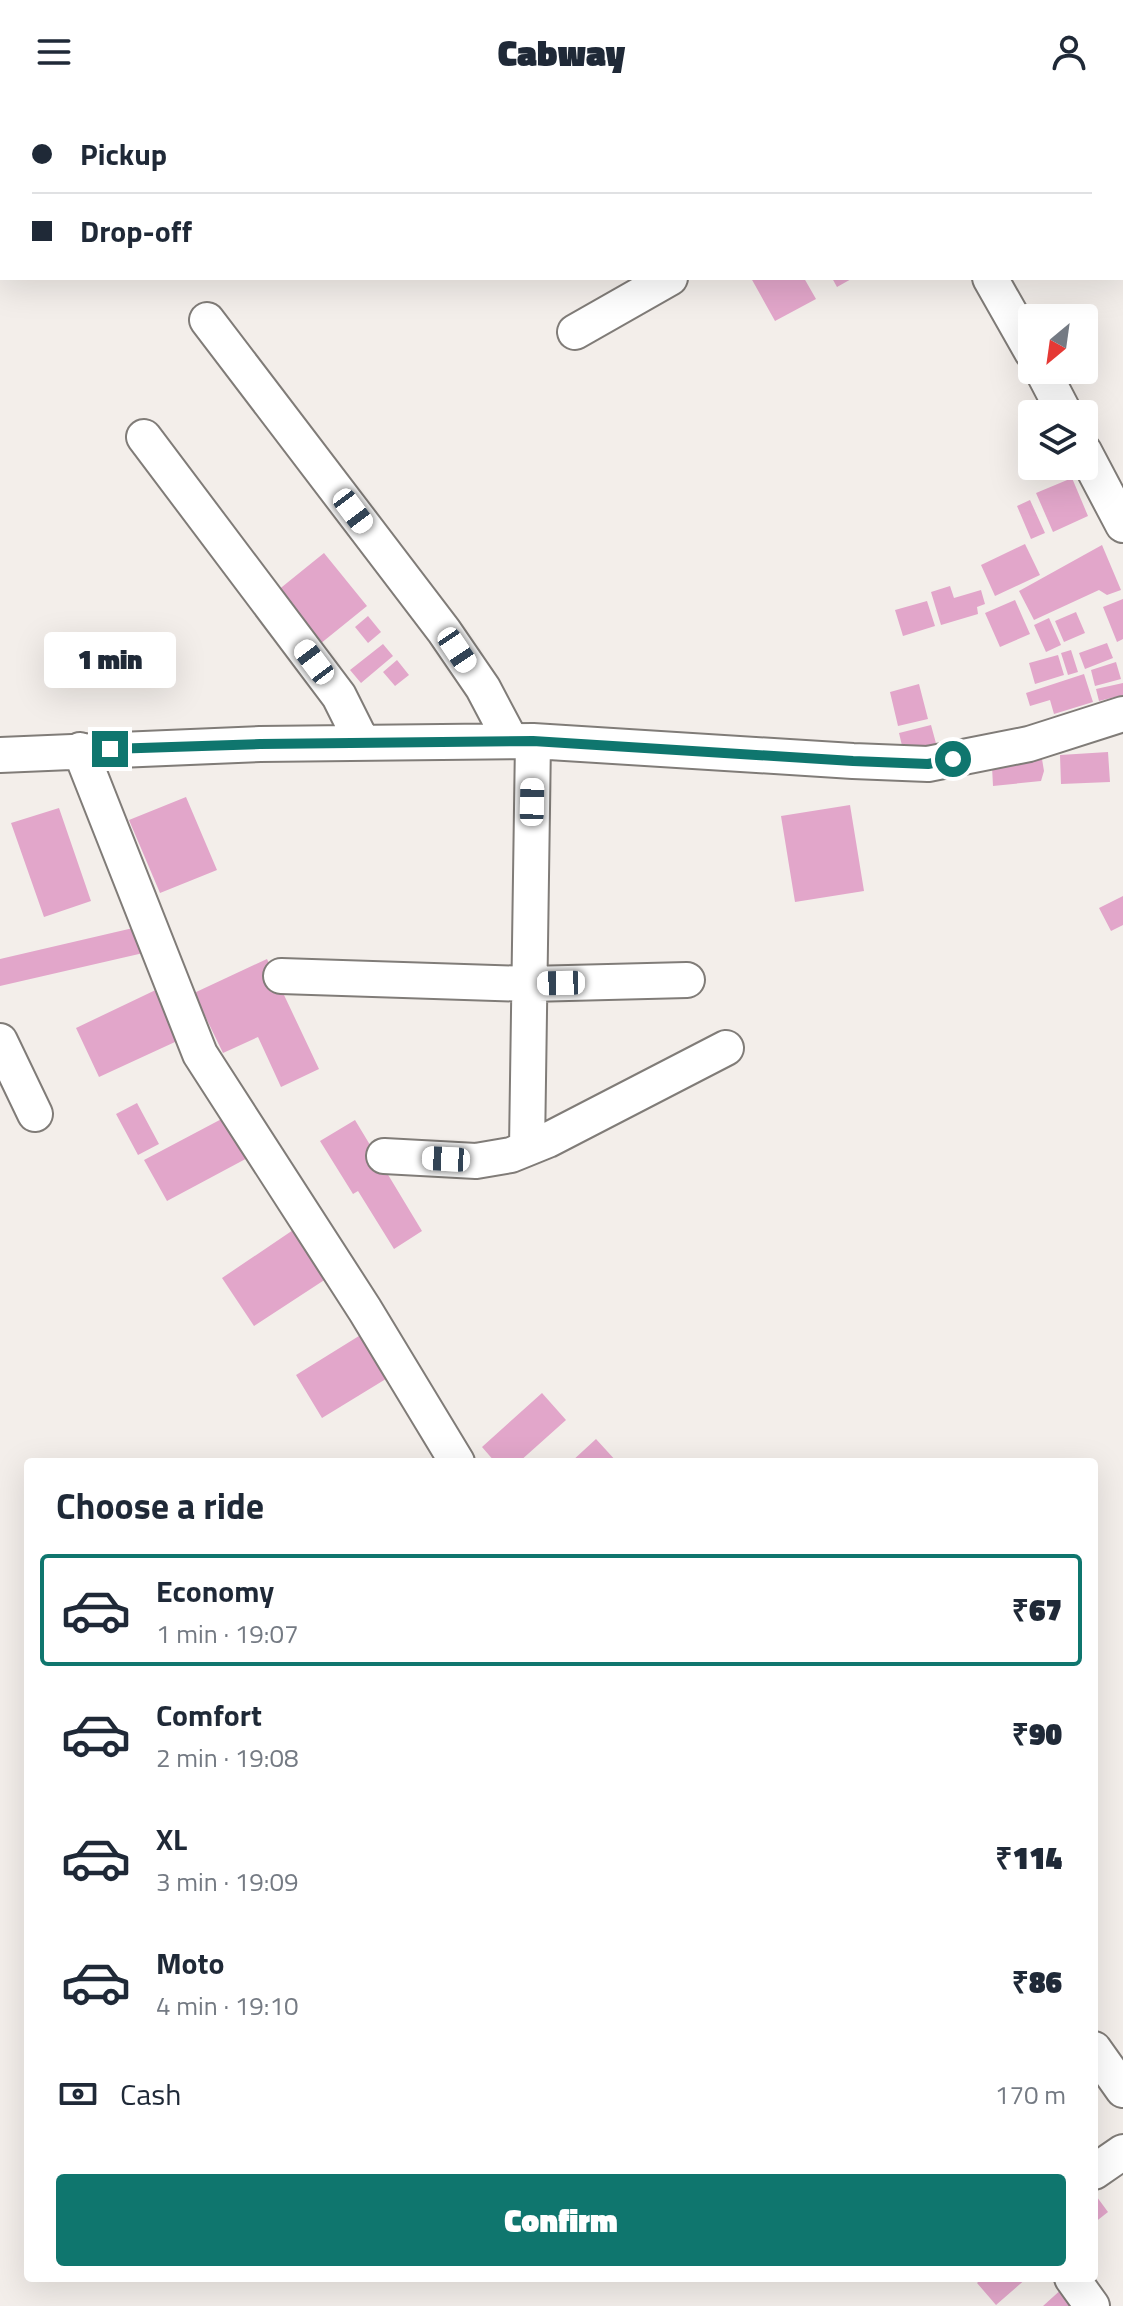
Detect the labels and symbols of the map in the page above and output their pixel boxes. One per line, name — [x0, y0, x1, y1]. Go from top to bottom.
north arrow — [1018, 304, 1098, 384]
car — [329, 485, 377, 537]
car — [434, 623, 480, 677]
callout: 1 min — [44, 633, 176, 689]
car — [290, 636, 338, 688]
route end — [92, 731, 128, 767]
route start — [935, 741, 971, 777]
car — [520, 778, 544, 826]
car — [537, 971, 585, 995]
car — [421, 1146, 471, 1172]

